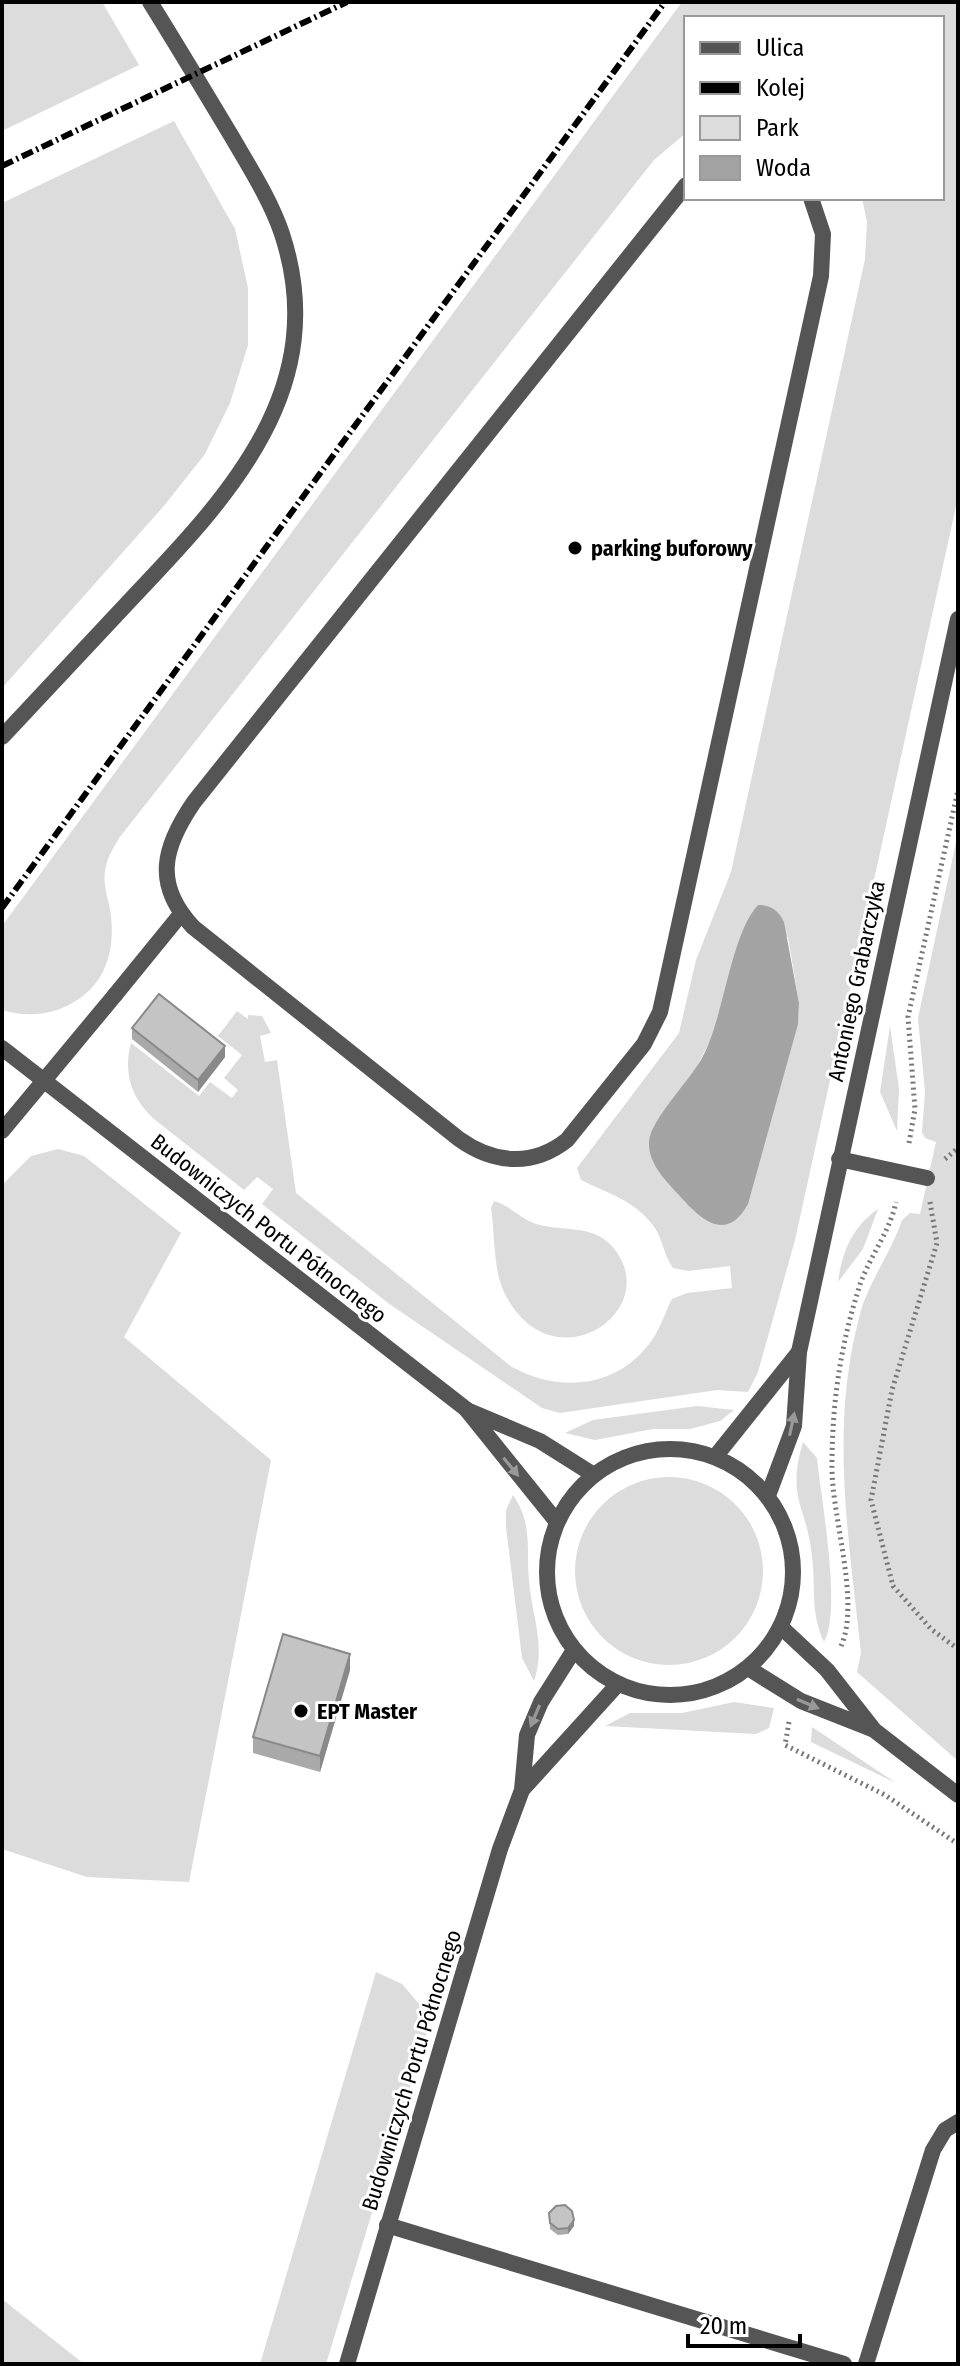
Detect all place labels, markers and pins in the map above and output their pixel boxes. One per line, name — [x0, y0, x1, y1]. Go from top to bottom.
place label: parking buforowy — [591, 535, 753, 562]
marker: parking buforowy — [566, 539, 584, 557]
place label: EPT Master — [317, 1698, 418, 1725]
marker: EPT Master — [292, 1702, 310, 1720]

